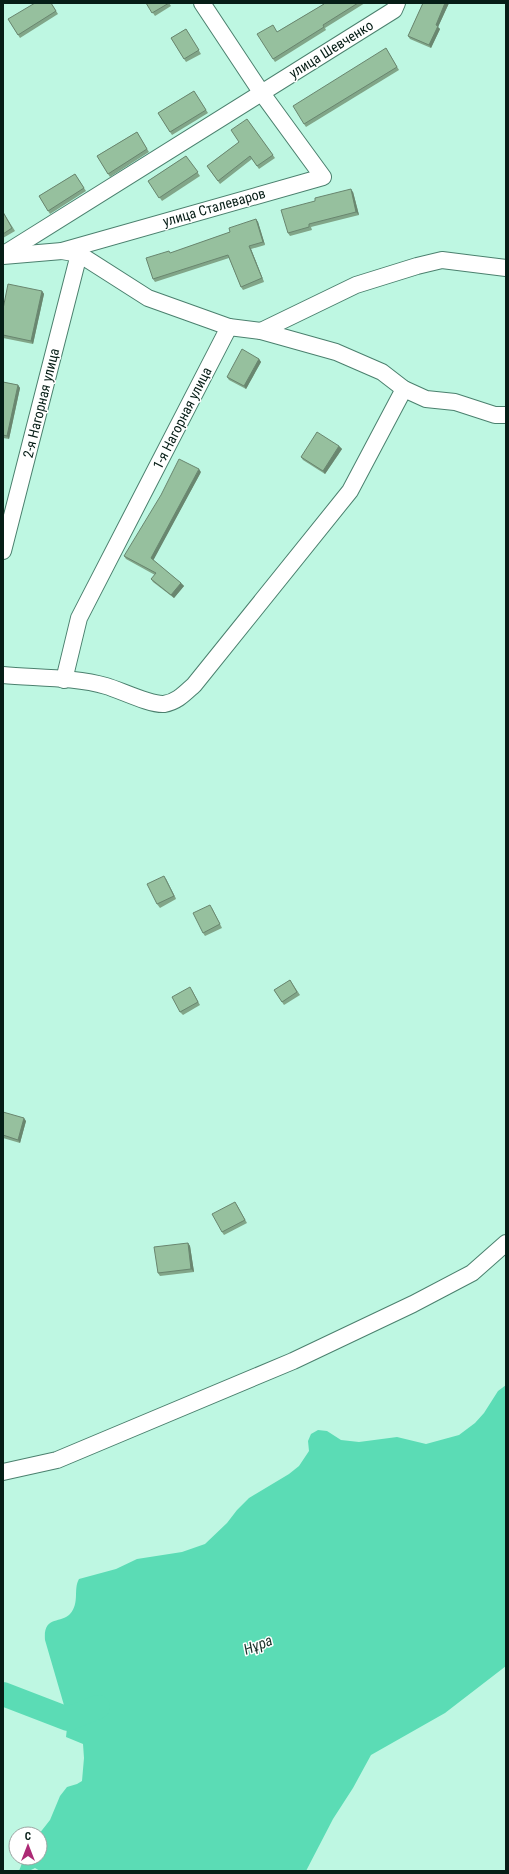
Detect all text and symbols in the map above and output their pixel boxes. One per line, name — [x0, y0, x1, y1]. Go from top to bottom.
street label: улица Шевченко — [286, 17, 376, 81]
street label: улица Сталеваров — [161, 185, 267, 229]
street label: 2-я Нагорная улица — [20, 347, 62, 459]
street label: 1-я Нагорная улица — [149, 364, 215, 472]
water label: Нұра — [241, 1631, 275, 1659]
north arrow — [8, 1826, 48, 1866]
text: С — [25, 1830, 31, 1843]

